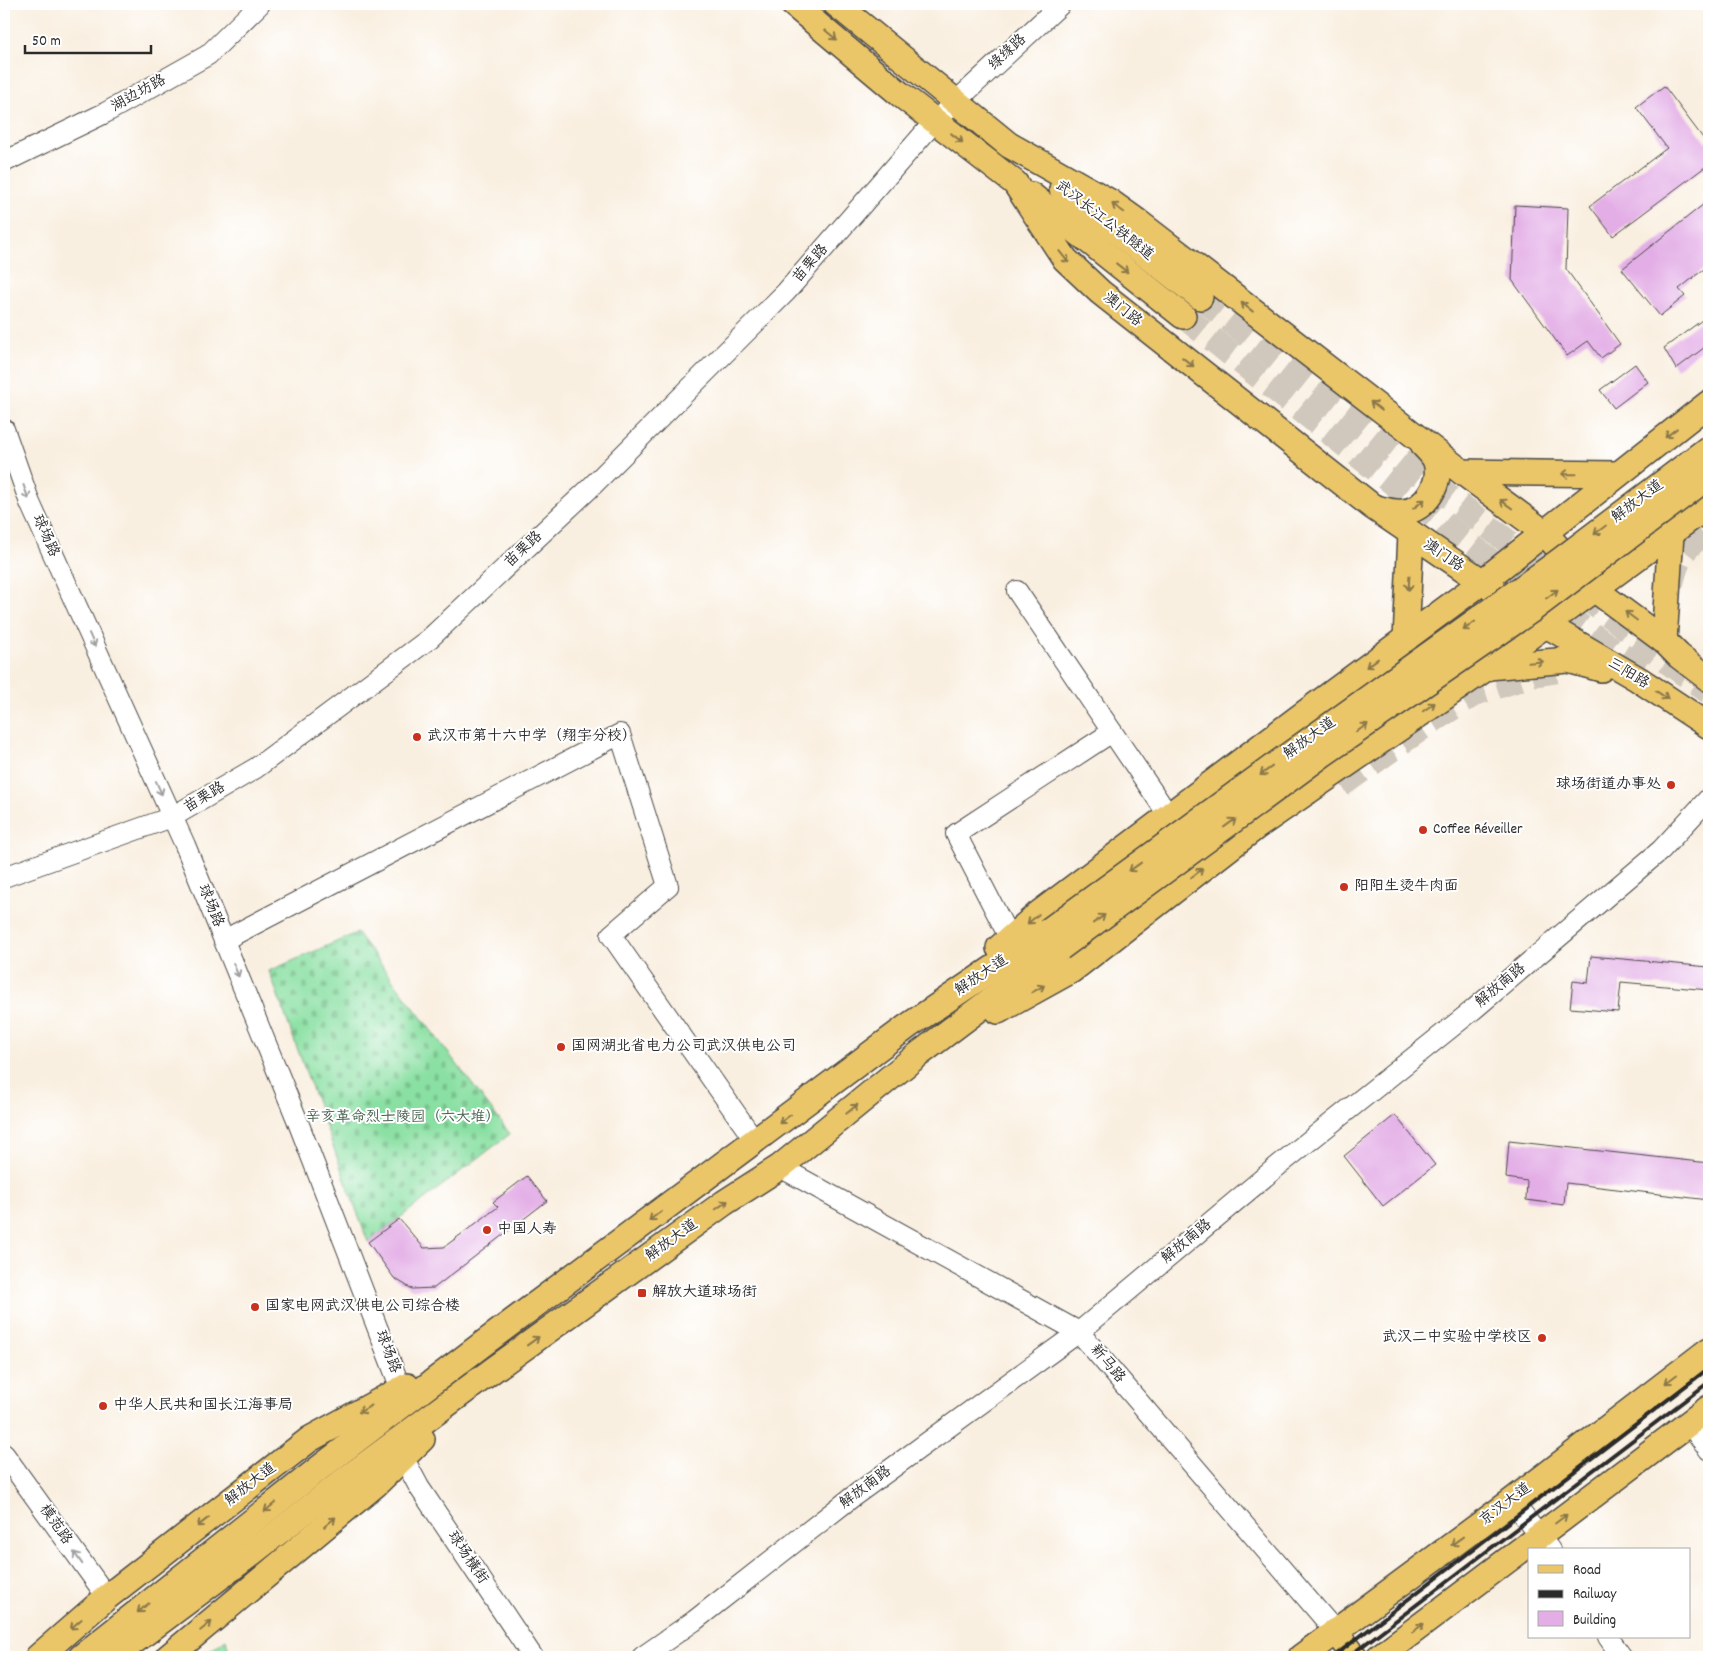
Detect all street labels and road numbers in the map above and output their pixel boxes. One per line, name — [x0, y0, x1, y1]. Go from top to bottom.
street label: 绿缘路 — [984, 30, 1032, 76]
street label: 湖边坊路 — [107, 70, 171, 118]
street label: 武汉长江公铁隧道 — [1050, 175, 1158, 267]
street label: 苗栗路 — [788, 240, 834, 288]
street label: 澳门路 — [1098, 287, 1146, 333]
street label: 解放大道 — [1607, 475, 1669, 529]
street label: 球场路 — [26, 511, 64, 561]
street label: 苗栗路 — [500, 527, 548, 573]
street label: 澳门路 — [1418, 534, 1468, 578]
street label: 三阳路 — [1603, 653, 1653, 695]
street label: 解放大道 — [1279, 712, 1341, 766]
street label: 苗栗路 — [180, 777, 230, 819]
street label: 球场路 — [191, 881, 229, 931]
street label: 解放大道 — [951, 950, 1013, 1002]
street label: 解放南路 — [1471, 958, 1531, 1014]
street label: 解放大道 — [641, 1214, 703, 1268]
street label: 解放南路 — [1157, 1214, 1217, 1270]
street label: 球场路 — [369, 1327, 405, 1377]
street label: 新马路 — [1084, 1340, 1130, 1388]
street label: 解放大道 — [221, 1458, 281, 1512]
street label: 解放南路 — [835, 1461, 897, 1515]
street label: 京汉大道 — [1475, 1478, 1537, 1532]
street label: 模范路 — [33, 1500, 77, 1550]
street label: 球场横街 — [441, 1527, 493, 1589]

